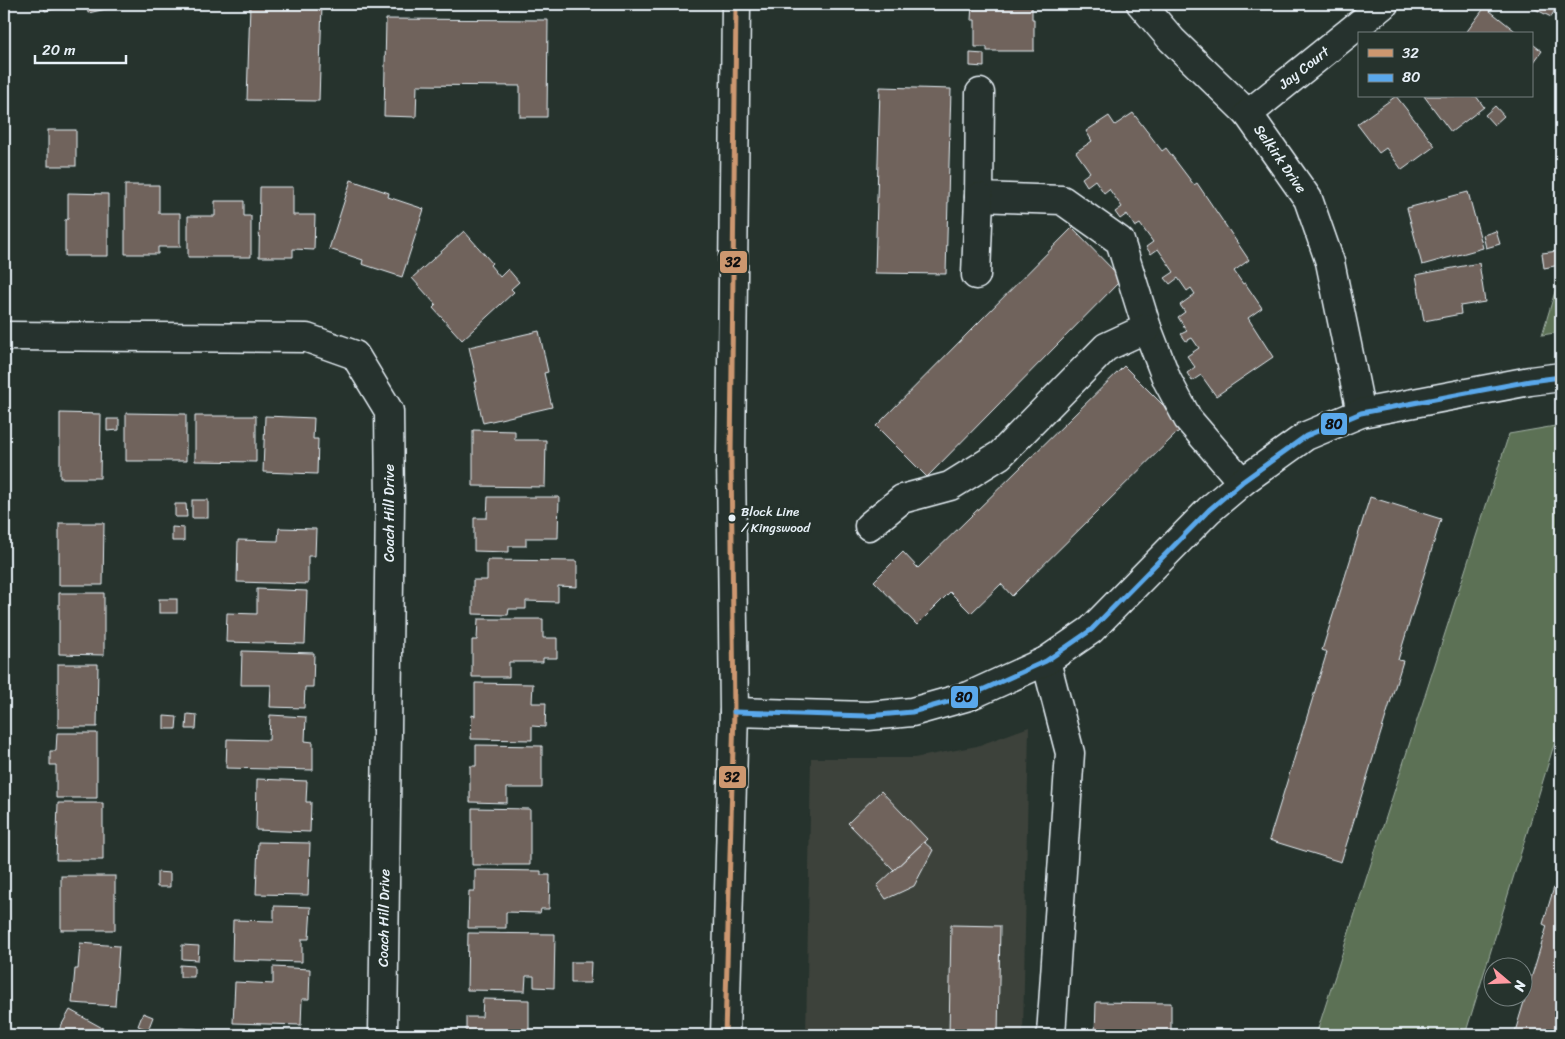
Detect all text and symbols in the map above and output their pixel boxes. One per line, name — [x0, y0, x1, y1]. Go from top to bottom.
scale bar — [35, 32, 126, 64]
legend — [1358, 32, 1532, 98]
text: 20 m — [42, 37, 76, 63]
street label: Jay Court — [1272, 39, 1336, 97]
text: 32 — [1402, 40, 1419, 66]
text: 80 — [1402, 64, 1421, 90]
street label: Selkirk Drive — [1247, 119, 1313, 199]
line badge: 32 — [719, 250, 748, 274]
text: 32 — [724, 250, 742, 275]
line badge: 80 — [1320, 412, 1348, 436]
text: 80 — [1324, 412, 1343, 437]
street label: Coach Hill Drive — [377, 464, 402, 562]
place label: Block Line / Kingswood — [741, 500, 811, 539]
marker: Block Line / Kingswood — [727, 513, 737, 523]
line badge: 80 — [950, 685, 979, 709]
text: 80 — [954, 685, 973, 710]
line badge: 32 — [718, 765, 747, 789]
text: 32 — [723, 765, 741, 790]
street label: Coach Hill Drive — [371, 869, 397, 967]
north arrow — [1482, 956, 1532, 1006]
text: N — [1506, 976, 1534, 995]

